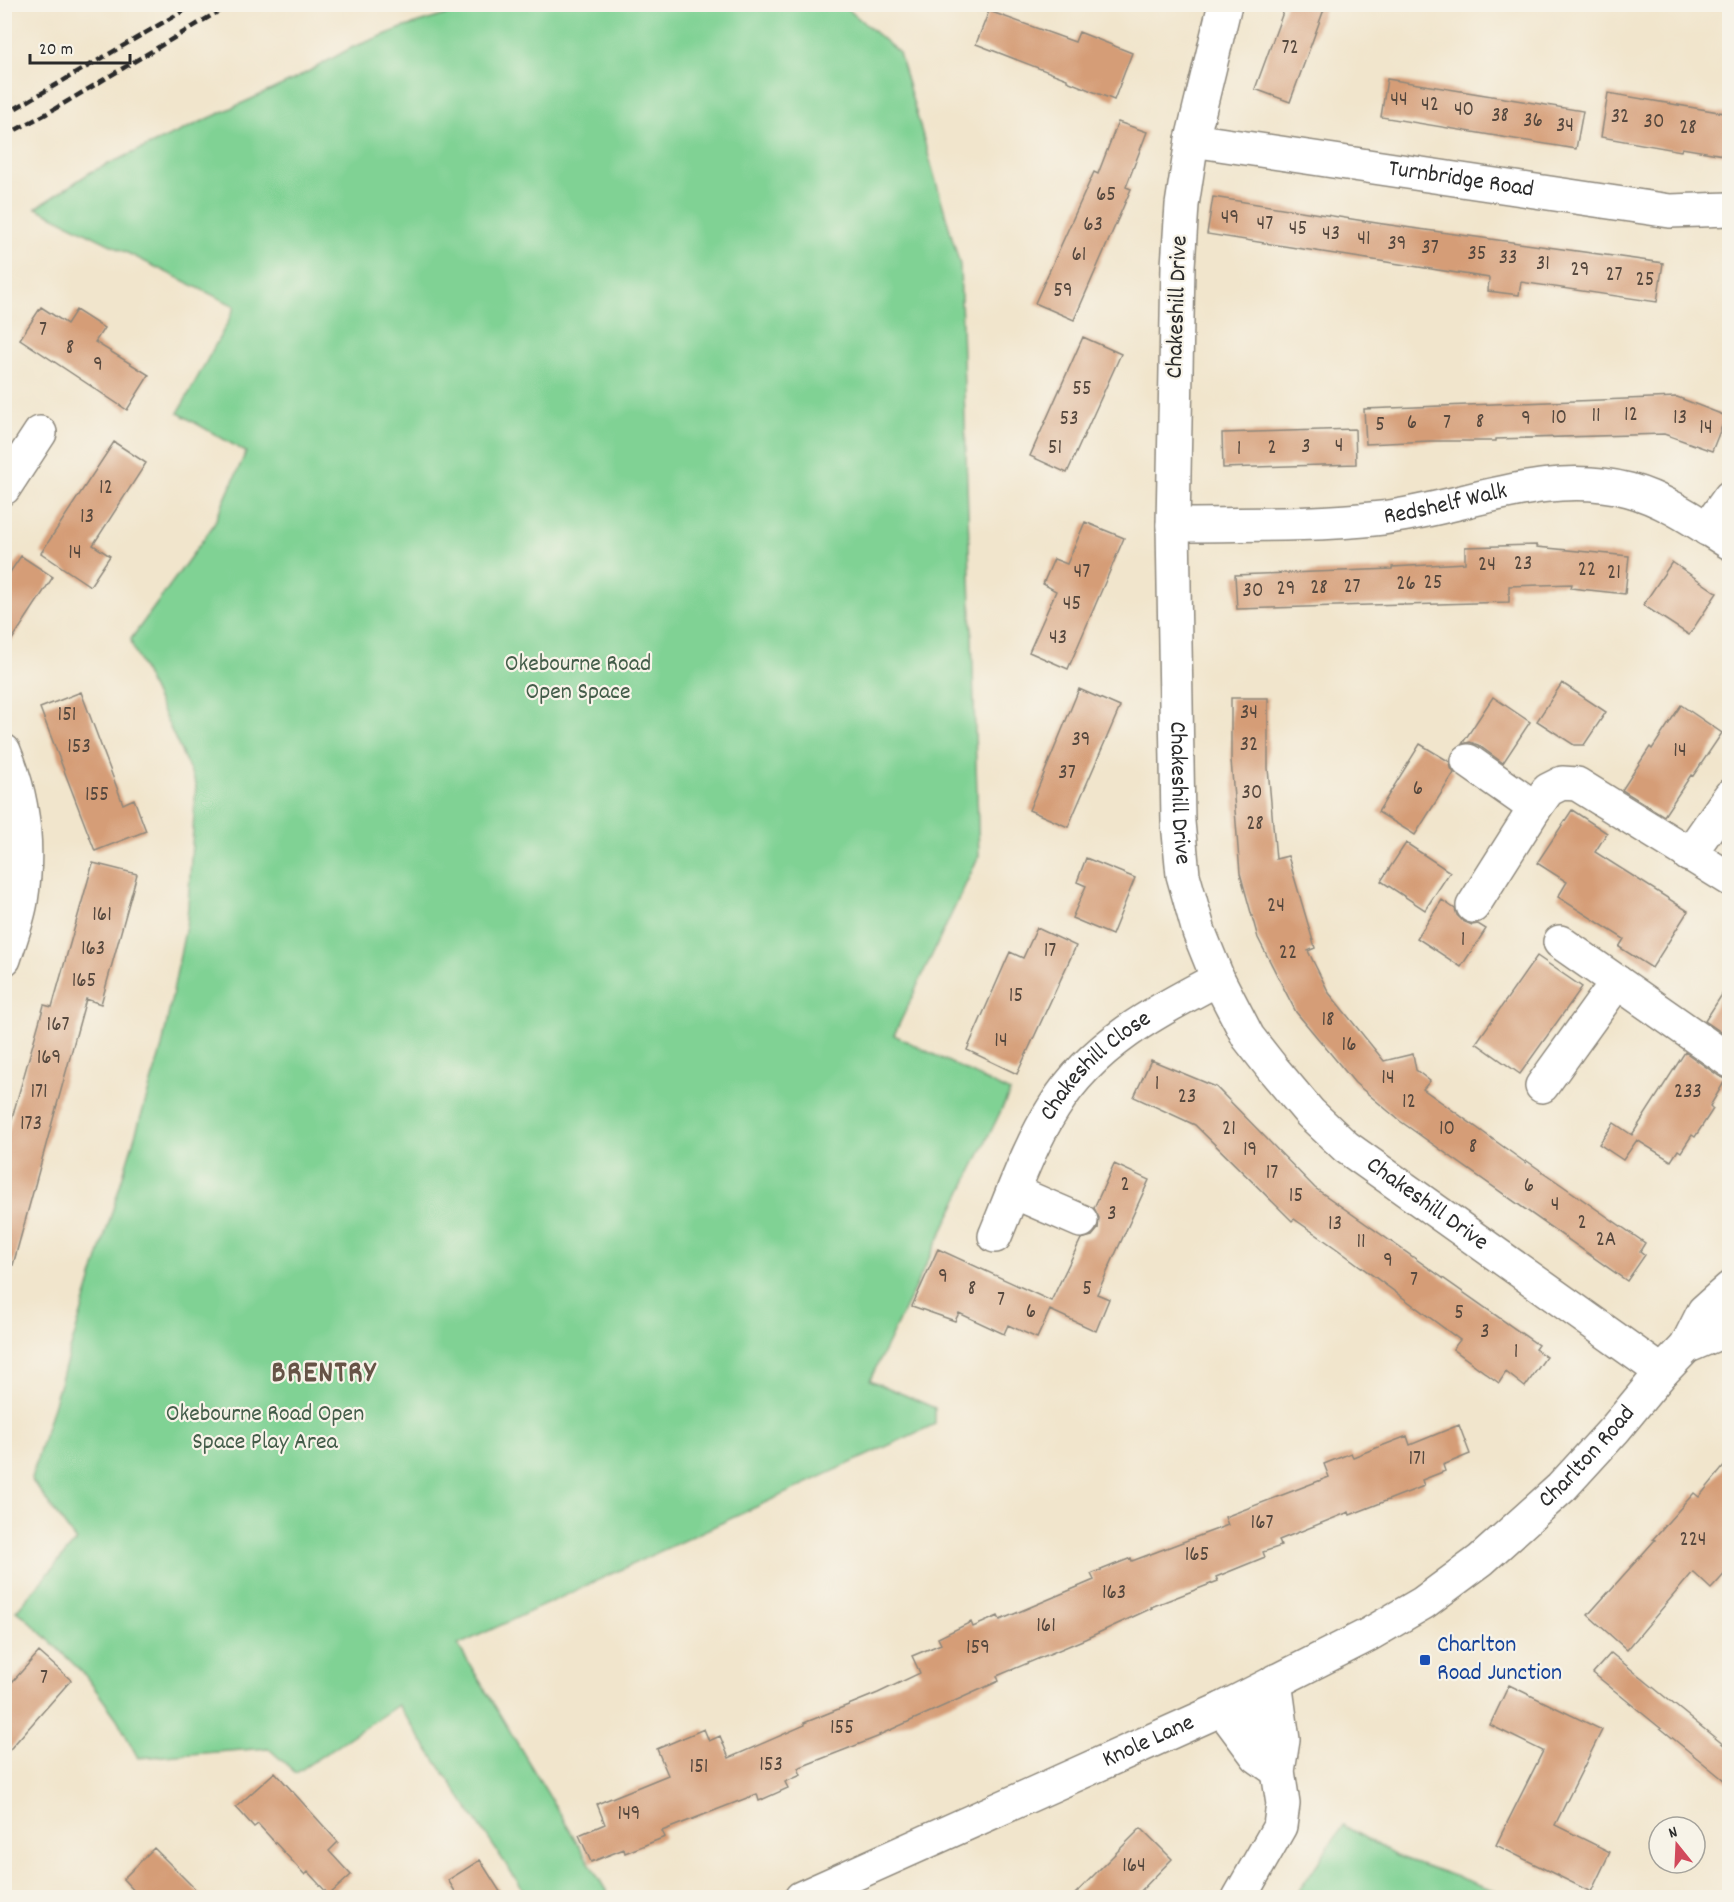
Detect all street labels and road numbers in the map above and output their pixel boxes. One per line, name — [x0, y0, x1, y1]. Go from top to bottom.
street label: Turnbridge Road — [1386, 152, 1536, 208]
street label: Chakeshill Drive — [1159, 235, 1197, 379]
street label: Redshelf Walk — [1382, 475, 1510, 535]
street label: Chakeshill Drive — [1159, 721, 1199, 866]
street label: Chakeshill Close — [1032, 1003, 1158, 1128]
street label: Chakeshill Drive — [1358, 1149, 1495, 1260]
street label: Charlton Road — [1531, 1399, 1644, 1517]
street label: Knole Lane — [1097, 1707, 1200, 1777]

